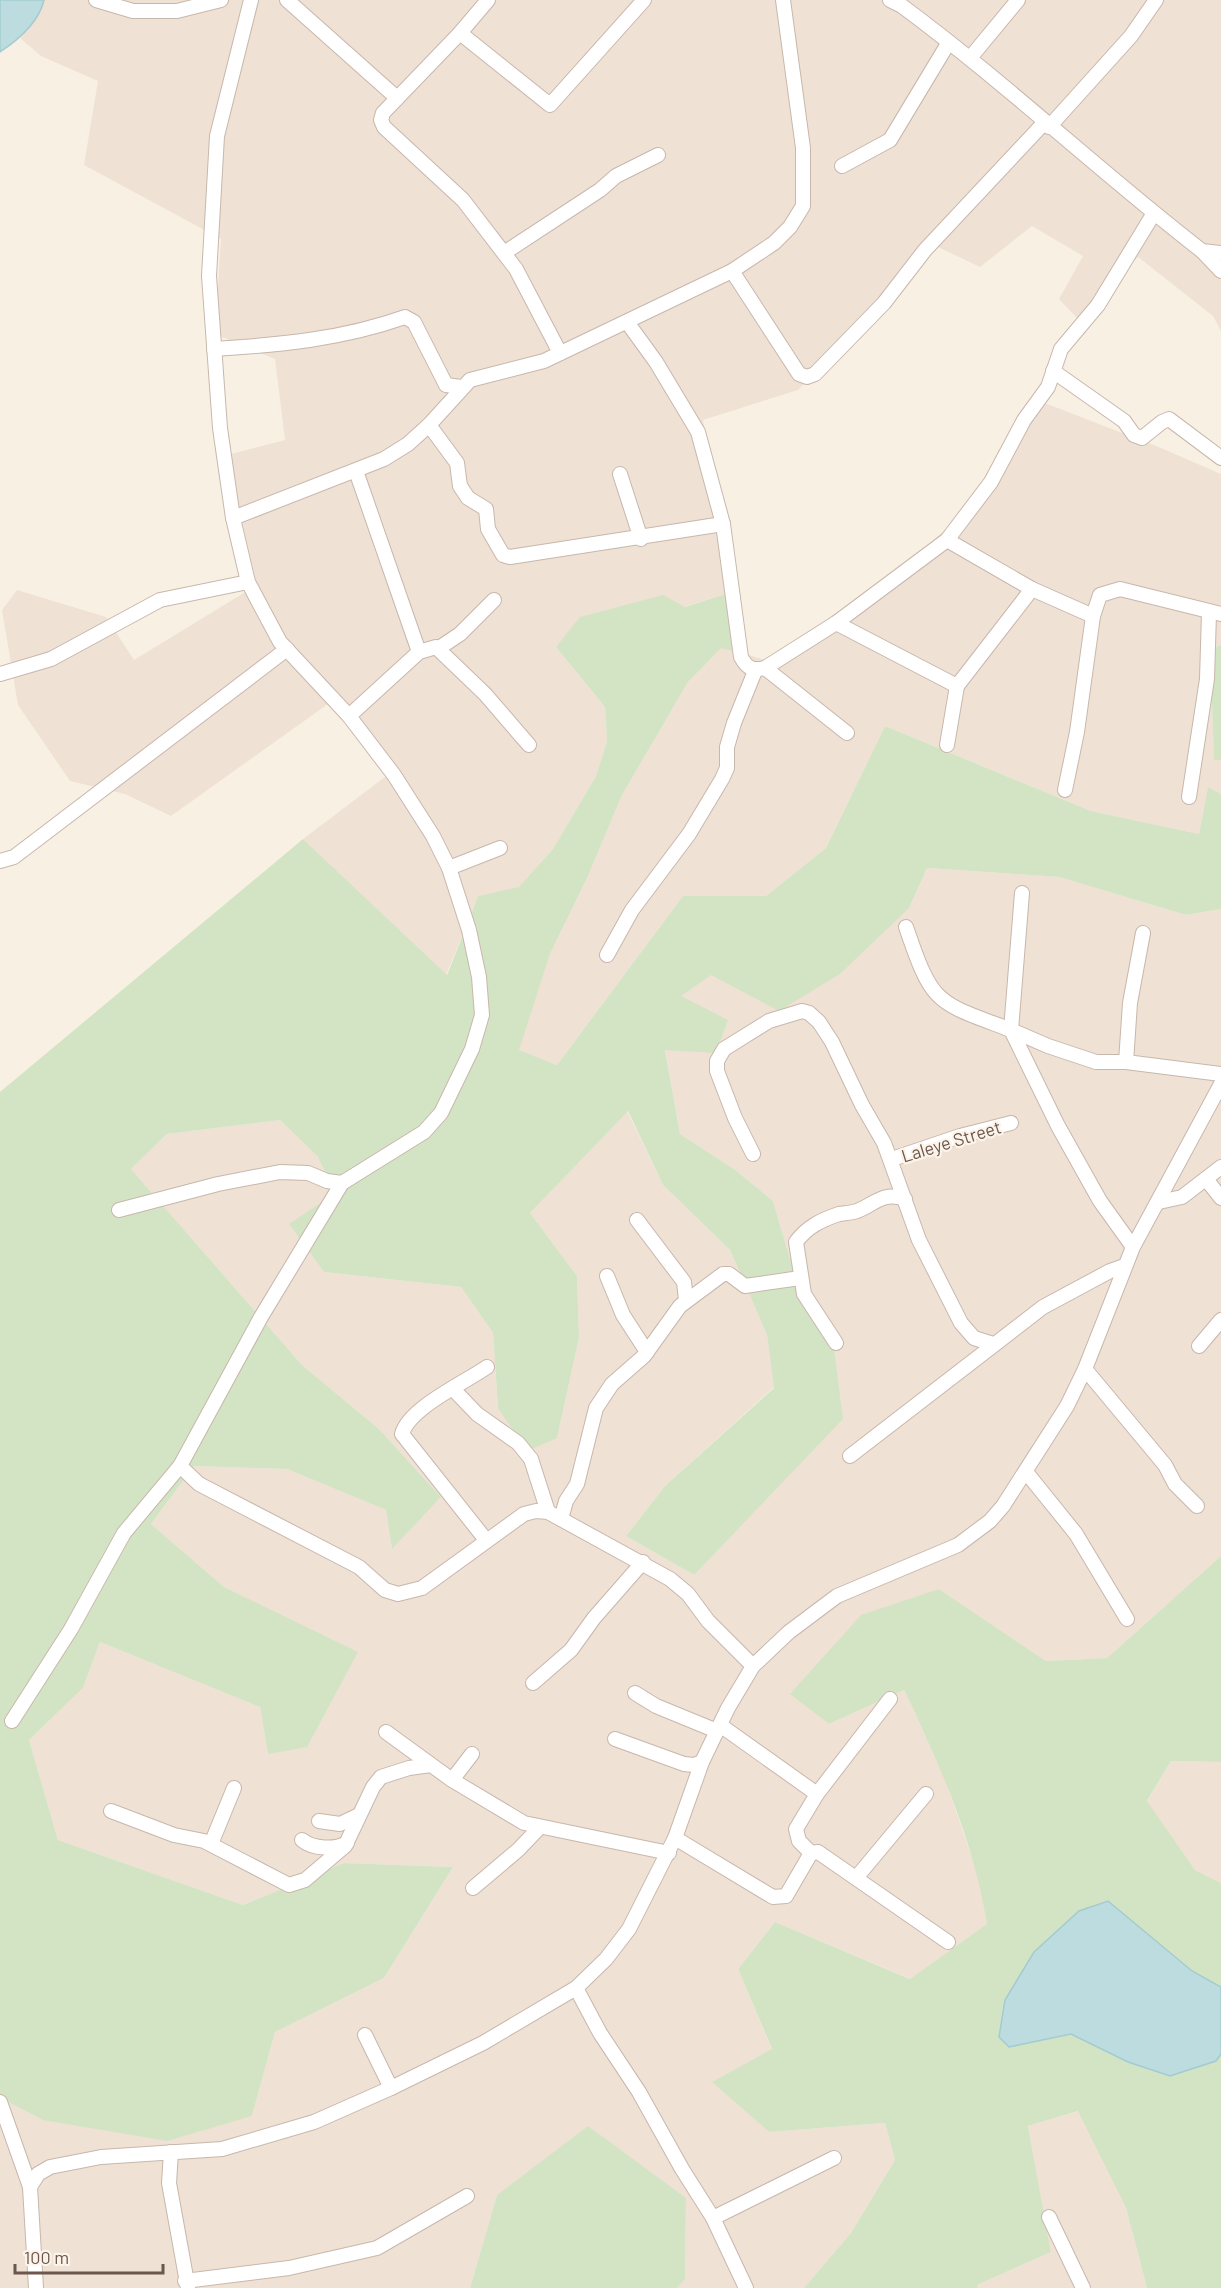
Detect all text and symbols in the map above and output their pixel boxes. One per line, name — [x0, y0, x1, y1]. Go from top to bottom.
street label: Laleye Street — [898, 1115, 1004, 1167]
scale bar — [15, 2237, 164, 2275]
text: 100 m — [24, 2246, 69, 2268]

